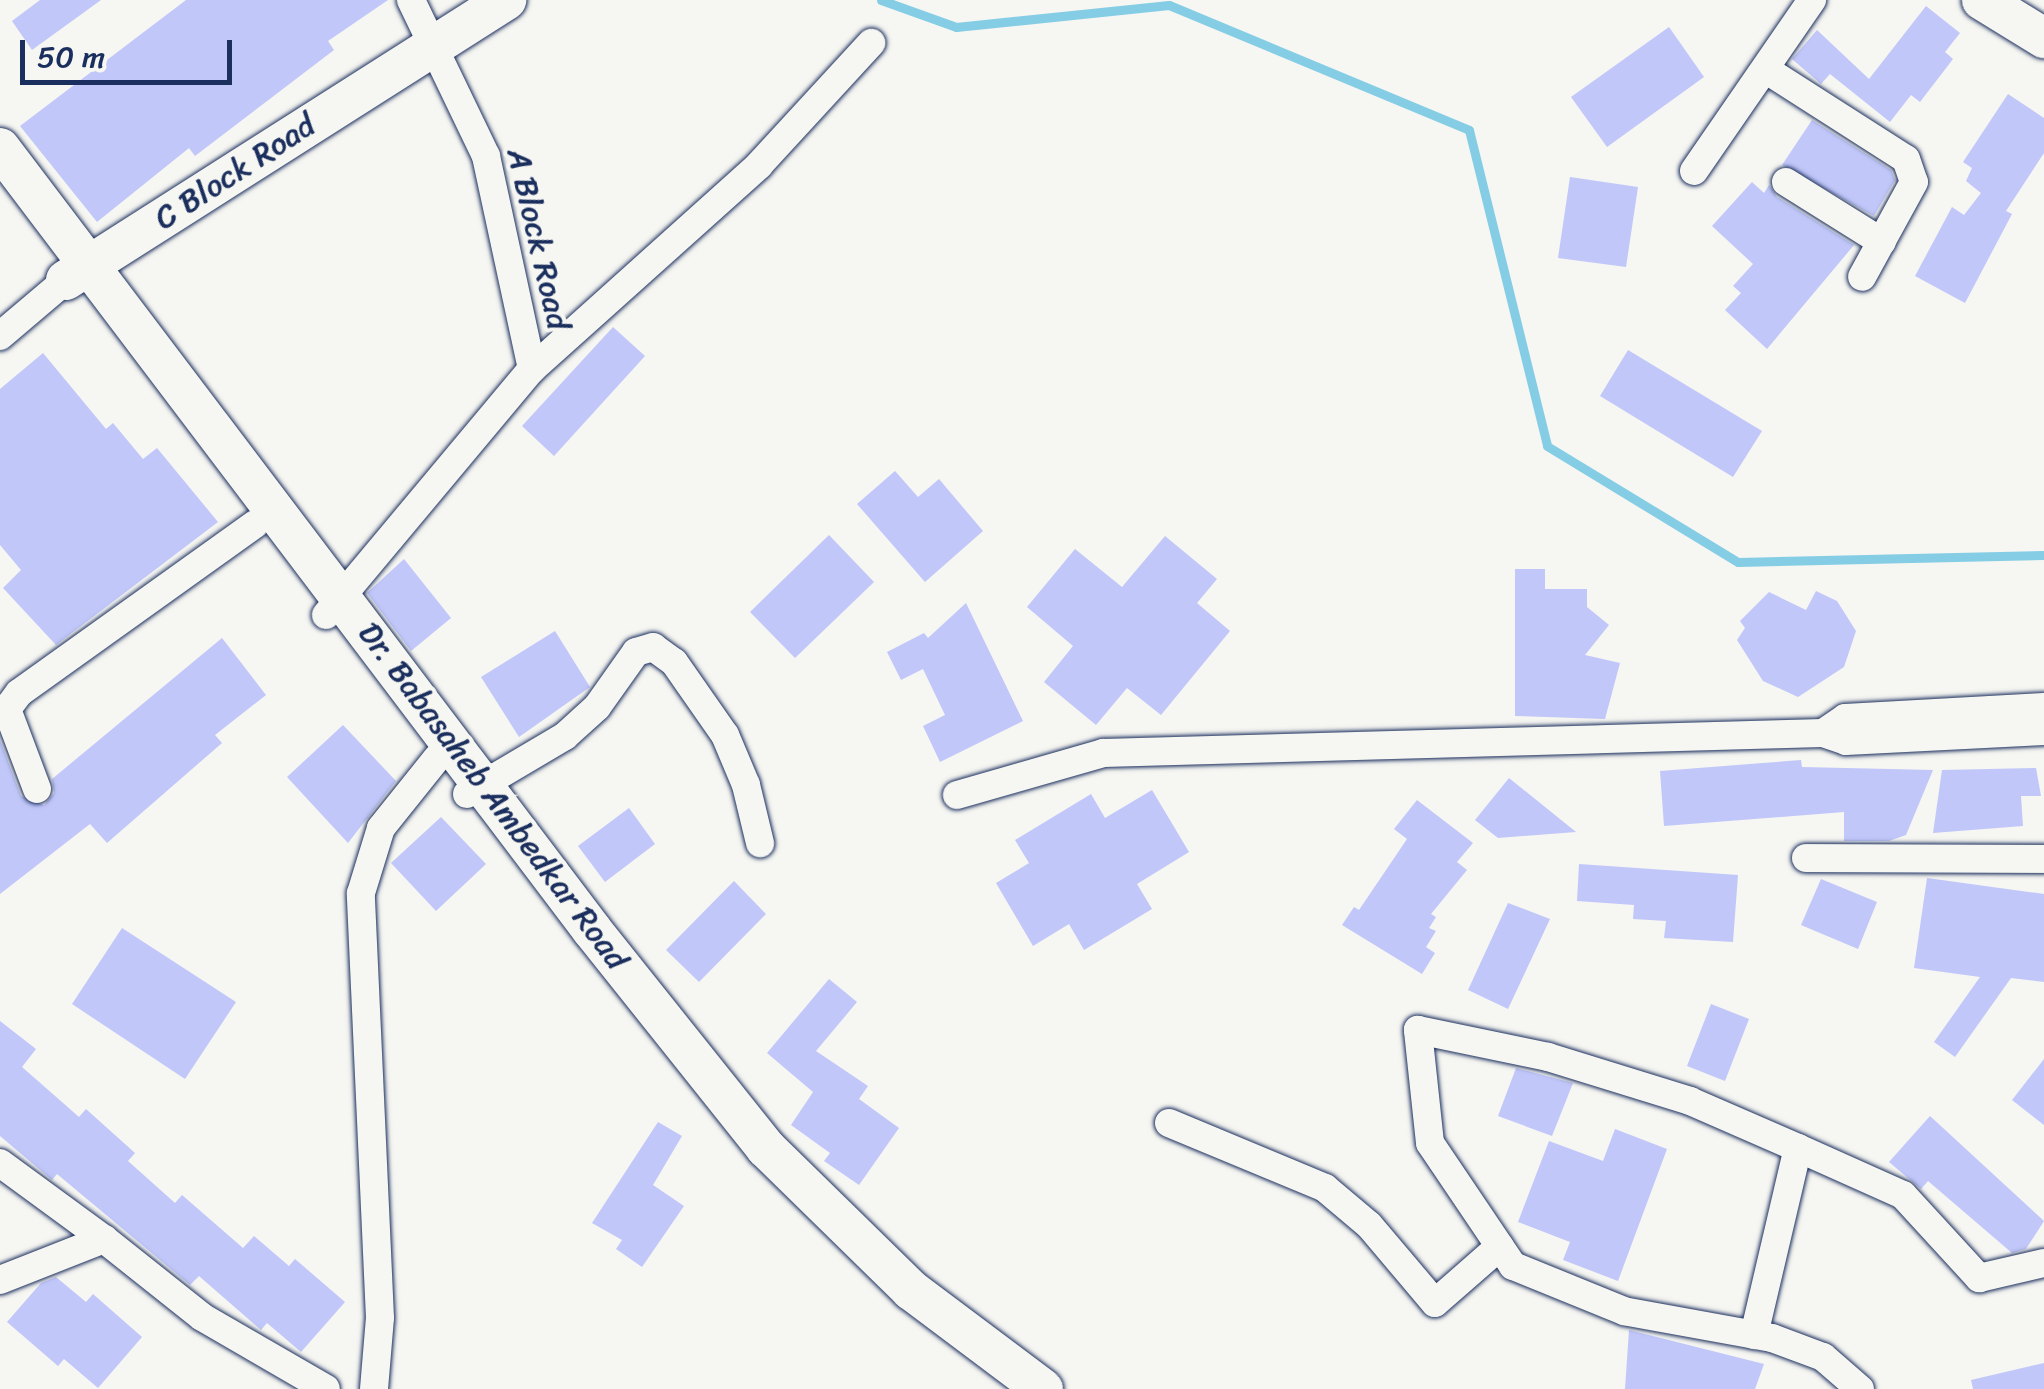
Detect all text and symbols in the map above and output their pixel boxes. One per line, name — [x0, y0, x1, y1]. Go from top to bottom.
scale bar — [25, 20, 238, 82]
text: 50 m — [37, 30, 105, 84]
street label: C Block Road — [147, 106, 323, 238]
street label: A Block Road — [499, 145, 577, 333]
street label: Dr. Babasaheb Ambedkar Road — [349, 614, 637, 978]

